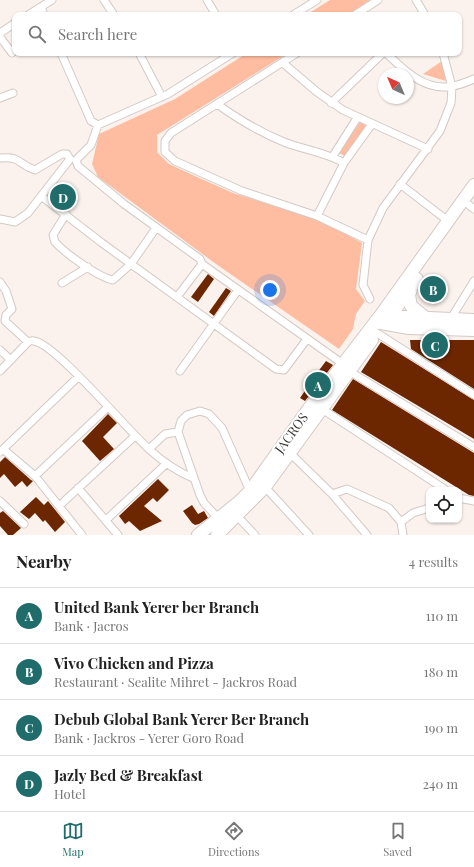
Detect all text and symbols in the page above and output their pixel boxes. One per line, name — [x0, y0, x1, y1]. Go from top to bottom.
search box — [12, 12, 462, 56]
icon: search — [26, 23, 48, 45]
text: Search here — [58, 24, 137, 44]
north arrow — [378, 68, 414, 104]
pin: D — [50, 182, 76, 212]
pin: B — [420, 274, 446, 304]
your location — [260, 280, 280, 300]
pin: C — [422, 330, 448, 360]
pin: A — [305, 370, 331, 400]
street label: JACROS — [270, 409, 311, 457]
map controls — [426, 487, 462, 523]
button: locate — [426, 487, 462, 523]
text: Nearby — [16, 550, 71, 572]
text: 4 results — [409, 553, 458, 570]
text: United Bank Yerer ber Branch — [54, 597, 259, 617]
text: A — [25, 607, 33, 624]
text: 110 m — [426, 607, 458, 624]
text: Bank · Jacros — [54, 617, 128, 634]
text: Vivo Chicken and Pizza — [54, 653, 214, 673]
text: B — [25, 663, 33, 680]
text: 180 m — [424, 663, 458, 680]
text: Restaurant · Sealite Mihret - Jackros Road — [54, 673, 297, 690]
text: Debub Global Bank Yerer Ber Branch — [54, 709, 309, 729]
text: C — [24, 719, 34, 736]
text: 190 m — [424, 719, 458, 736]
text: Bank · Jackros - Yerer Goro Road — [54, 729, 244, 746]
text: Jazly Bed & Breakfast — [54, 765, 203, 785]
text: D — [24, 775, 34, 792]
text: 240 m — [423, 775, 458, 792]
text: Hotel — [54, 785, 86, 802]
tab: Map — [62, 820, 84, 859]
tab: Directions — [208, 820, 259, 859]
tab: Saved — [383, 820, 412, 859]

